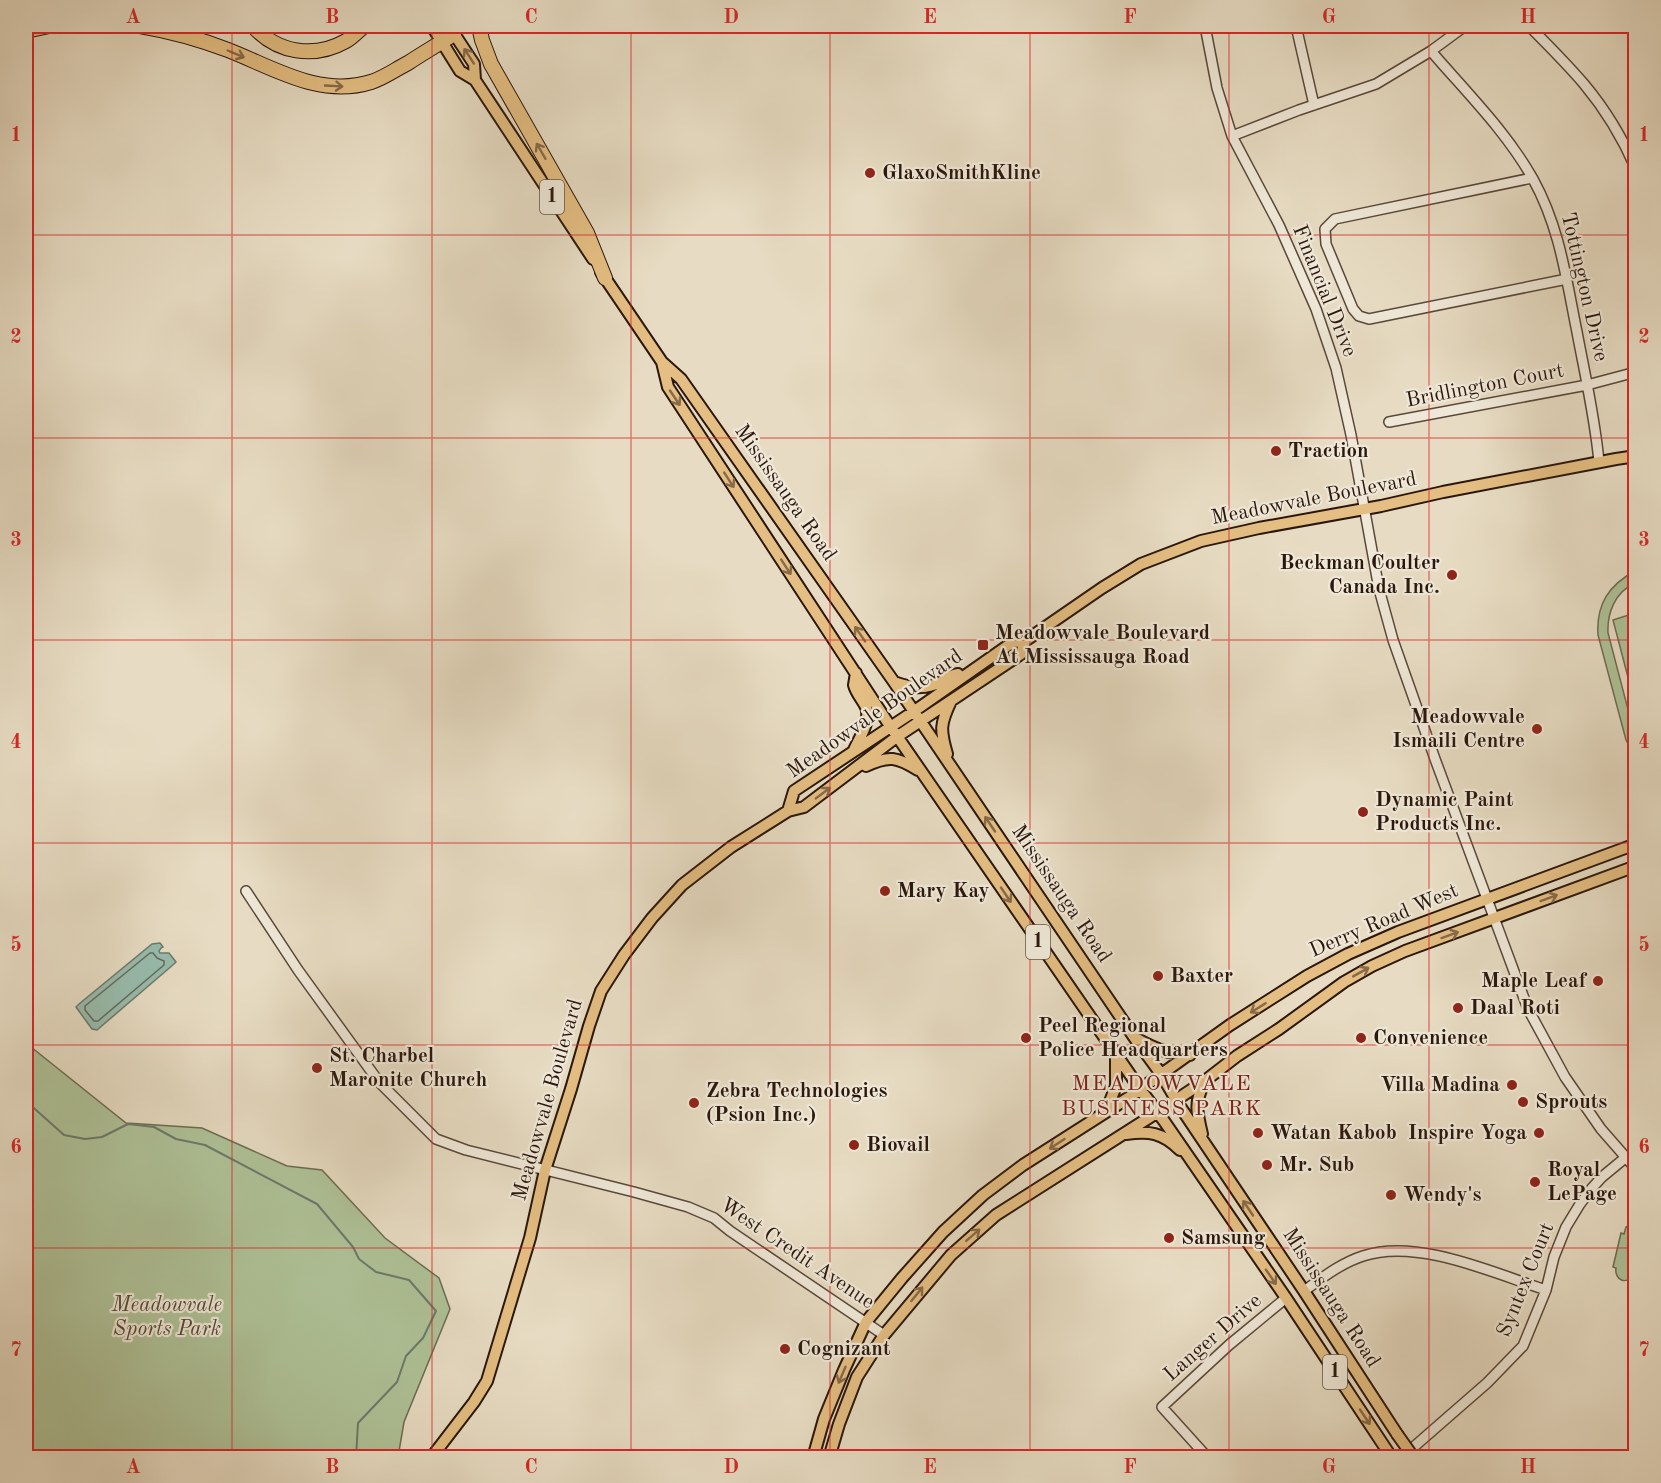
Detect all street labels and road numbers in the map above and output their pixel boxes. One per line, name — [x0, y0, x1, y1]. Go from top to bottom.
road number: 1 — [540, 180, 564, 214]
street label: Tottington Drive — [1557, 210, 1611, 364]
street label: Financial Drive — [1288, 222, 1360, 360]
street label: Bridlington Court — [1404, 360, 1566, 412]
street label: Mississauga Road — [730, 421, 840, 565]
street label: Meadowvale Boulevard — [1209, 469, 1419, 529]
street label: Meadowvale Boulevard — [783, 645, 967, 783]
street label: Mississauga Road — [1007, 821, 1115, 967]
street label: Derry Road West — [1306, 880, 1462, 962]
road number: 1 — [1026, 925, 1050, 959]
street label: Meadowvale Boulevard — [509, 997, 587, 1203]
street label: West Credit Avenue — [716, 1195, 878, 1313]
street label: Syntex Court — [1494, 1220, 1558, 1340]
street label: Mississauga Road — [1278, 1225, 1384, 1371]
street label: Langer Drive — [1160, 1290, 1266, 1386]
road number: 1 — [1323, 1355, 1347, 1389]

